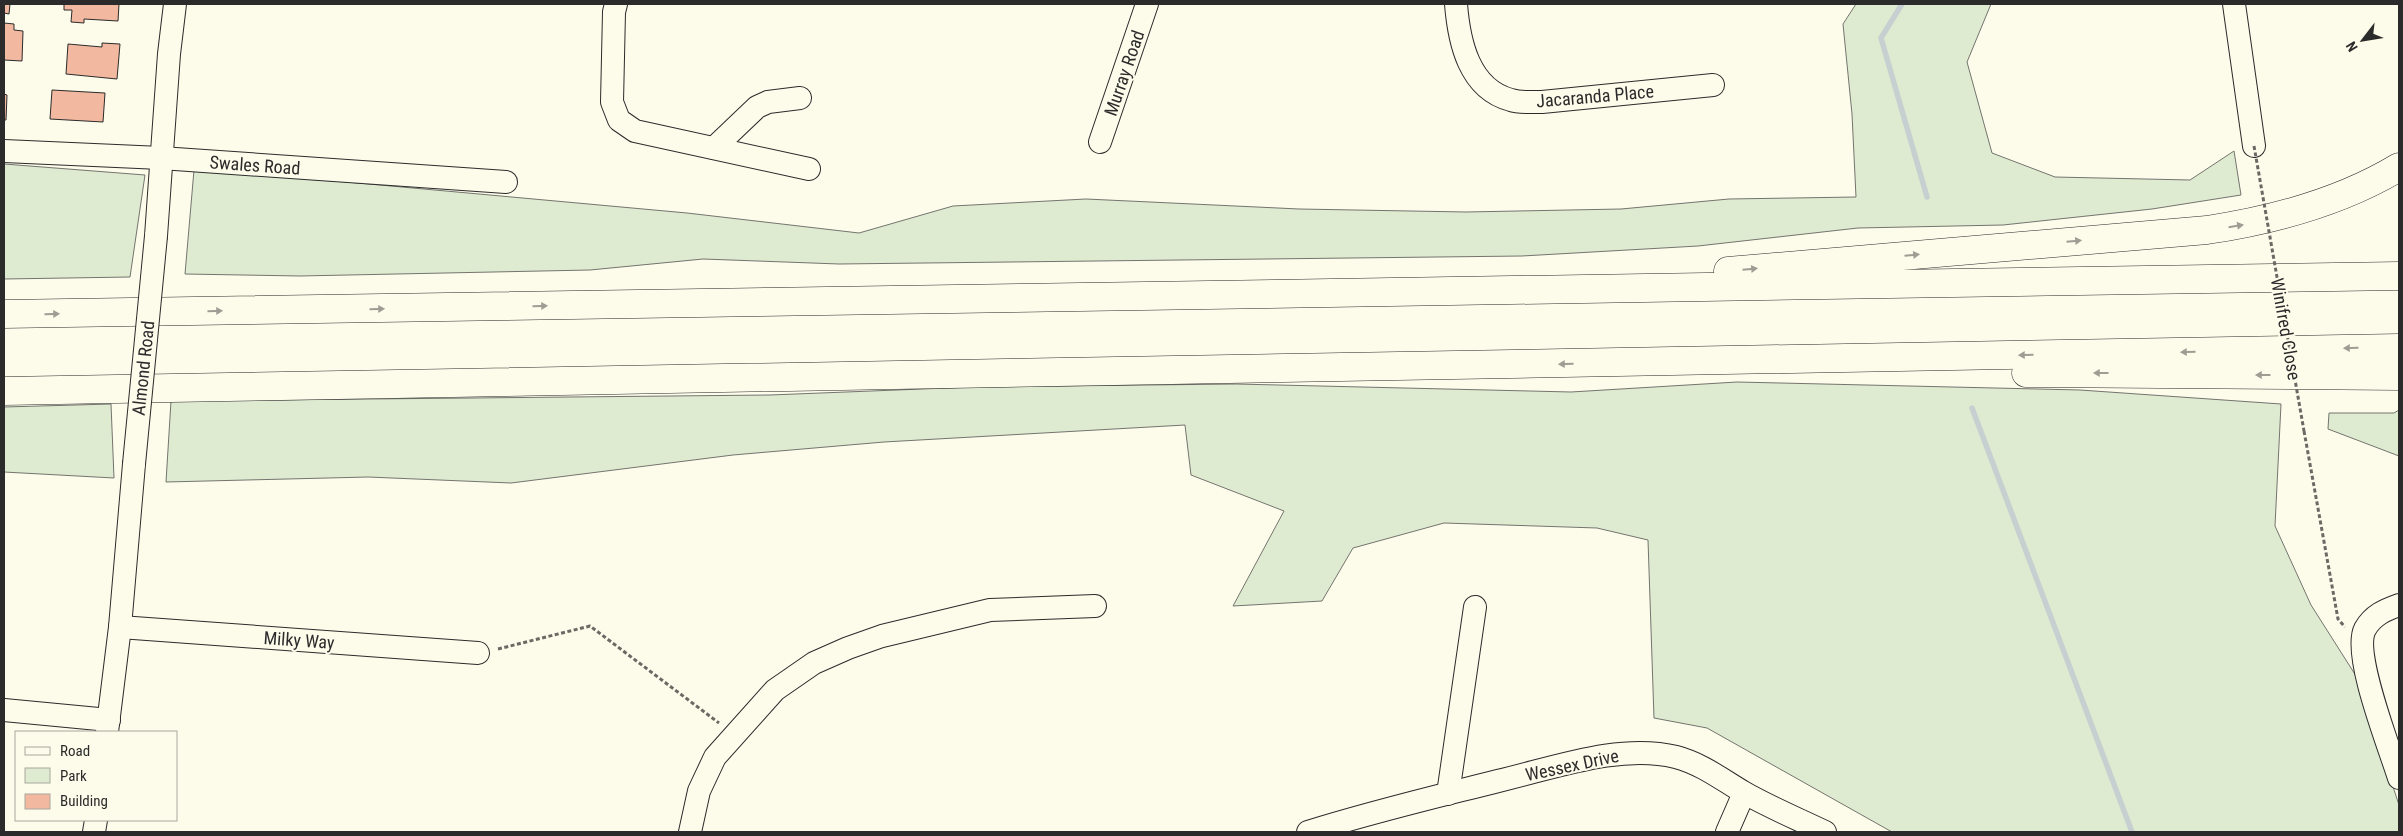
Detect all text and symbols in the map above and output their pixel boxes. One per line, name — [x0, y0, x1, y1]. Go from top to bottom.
north arrow — [2338, 15, 2388, 65]
street label: Murray Road — [1100, 27, 1148, 119]
text: N — [2343, 39, 2361, 54]
street label: Jacaranda Place — [1535, 80, 1655, 112]
street label: Swales Road — [209, 151, 301, 179]
one-way arrow — [2228, 221, 2244, 229]
one-way arrow — [2066, 237, 2082, 245]
one-way arrow — [1904, 251, 1920, 259]
one-way arrow — [1743, 265, 1759, 273]
street label: Winifred Close — [2267, 276, 2305, 382]
one-way arrow — [532, 302, 548, 310]
one-way arrow — [370, 304, 386, 312]
one-way arrow — [207, 307, 223, 315]
one-way arrow — [45, 309, 61, 317]
street label: Almond Road — [128, 320, 158, 416]
one-way arrow — [2342, 345, 2358, 353]
one-way arrow — [2180, 348, 2196, 356]
one-way arrow — [2017, 351, 2033, 359]
one-way arrow — [1557, 360, 1573, 368]
one-way arrow — [2092, 369, 2108, 377]
one-way arrow — [2255, 371, 2271, 379]
street label: Milky Way — [263, 627, 336, 653]
legend — [15, 731, 178, 821]
text: Road — [60, 742, 90, 760]
street label: Wessex Drive — [1524, 745, 1620, 785]
text: Park — [60, 767, 87, 785]
text: Building — [60, 792, 108, 810]

